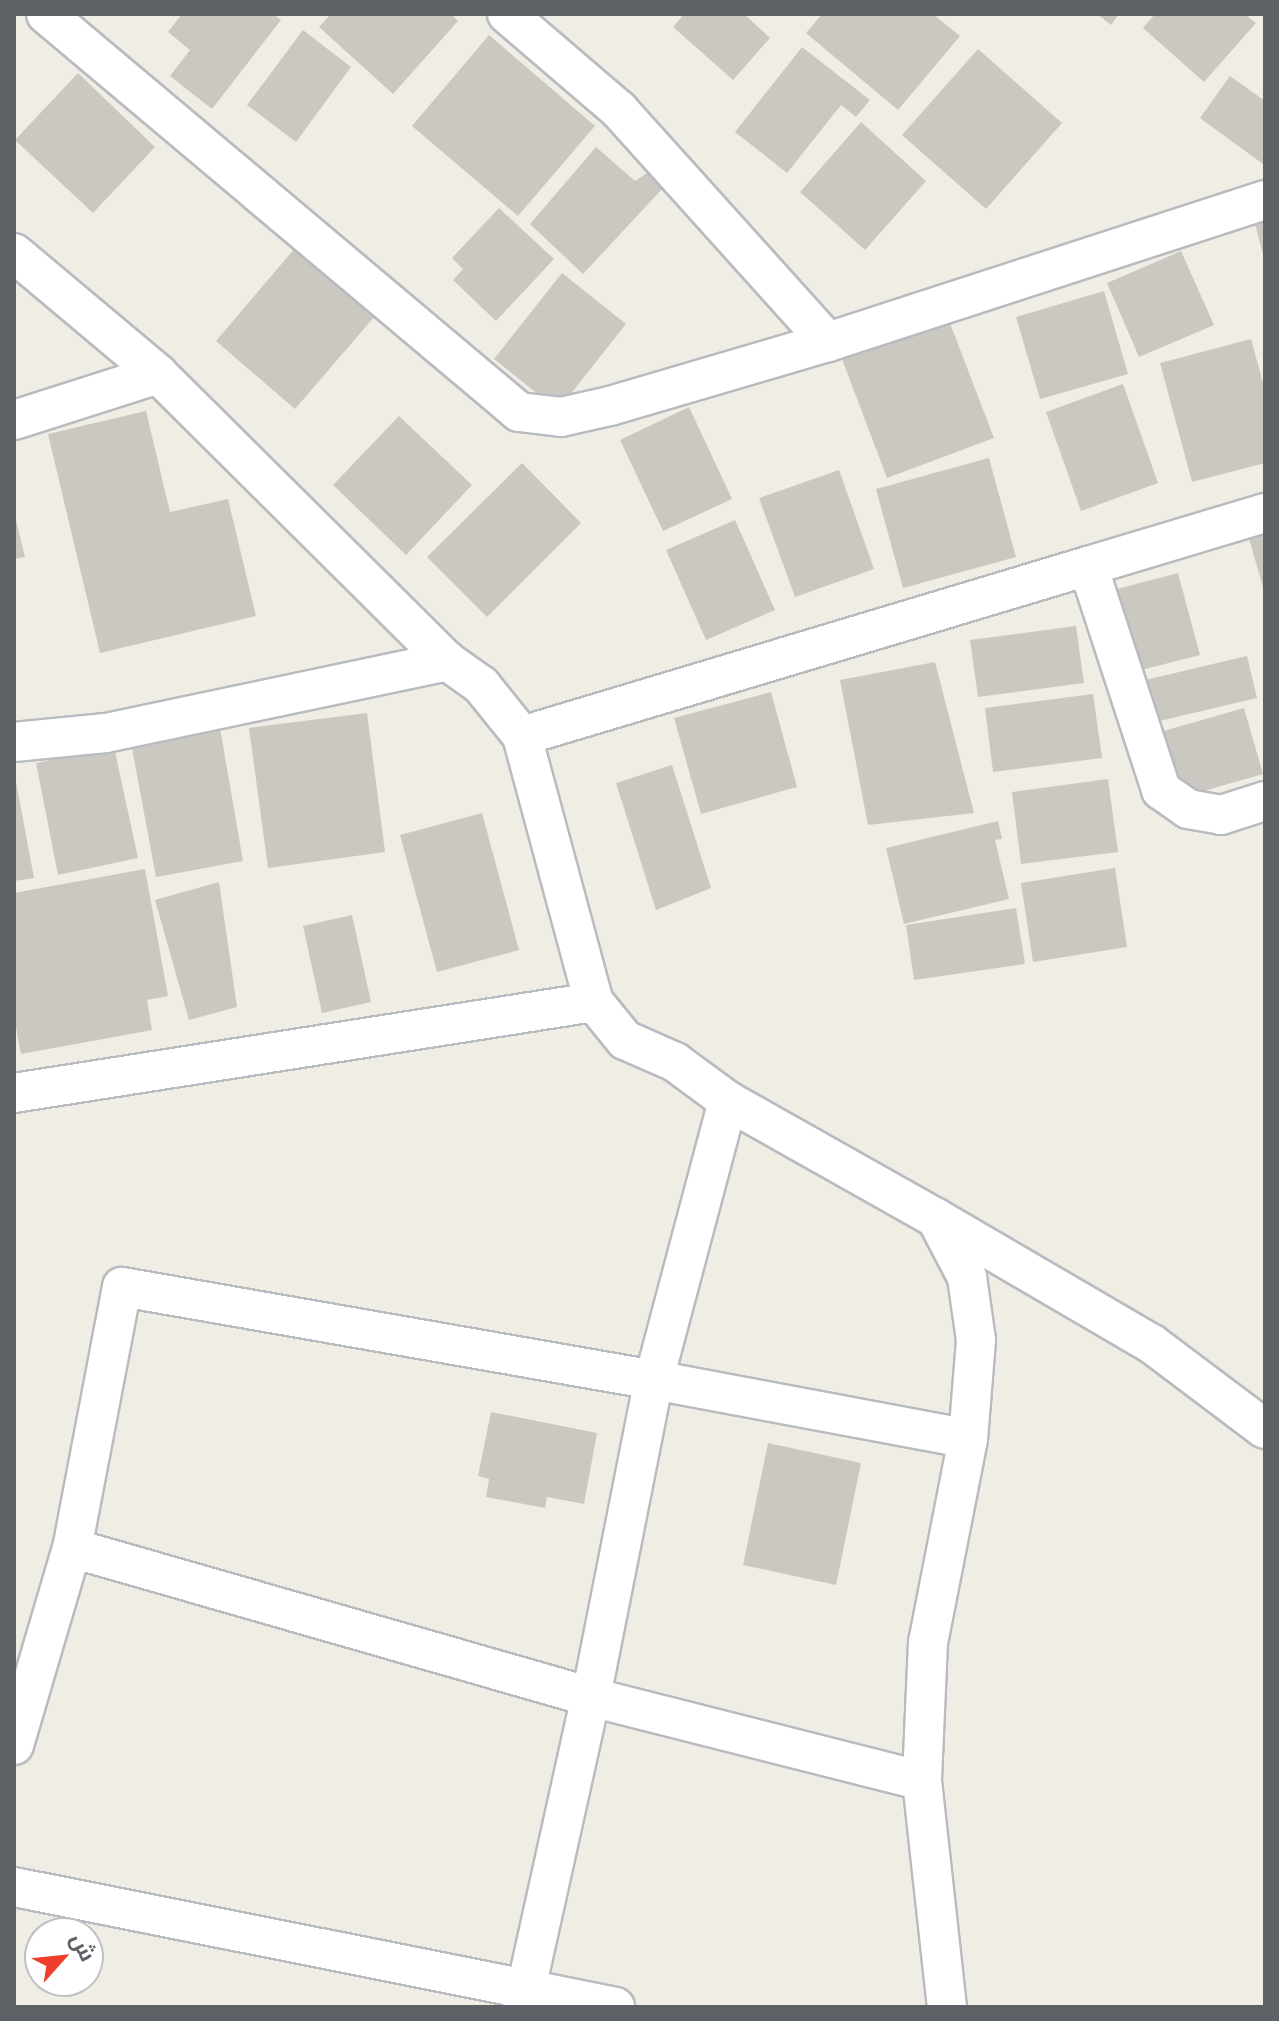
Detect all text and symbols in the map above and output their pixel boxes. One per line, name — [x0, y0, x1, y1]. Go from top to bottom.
north arrow — [24, 1917, 104, 1997]
text: ش — [64, 1928, 103, 1966]

